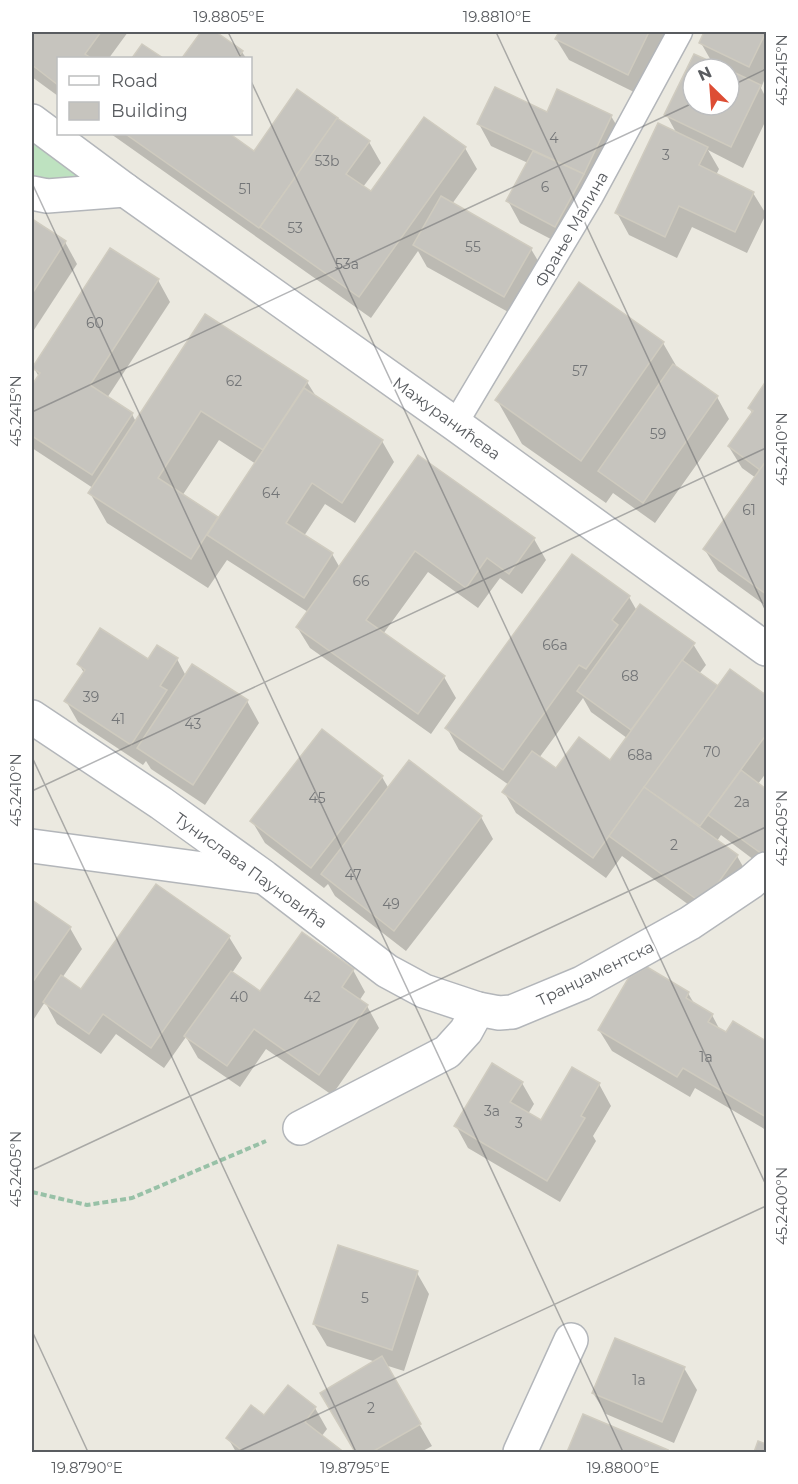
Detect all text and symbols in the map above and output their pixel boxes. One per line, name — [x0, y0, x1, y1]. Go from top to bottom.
text: 19.8805°E — [193, 7, 265, 26]
text: 19.8810°E — [463, 7, 531, 26]
text: 45.2415°N — [772, 34, 791, 106]
legend — [57, 57, 252, 135]
north arrow — [681, 57, 741, 117]
text: N — [695, 63, 715, 85]
text: Road — [111, 70, 158, 92]
text: Building — [111, 100, 188, 122]
house number: 4 — [549, 129, 559, 147]
house number: 3 — [662, 146, 670, 164]
house number: 53b — [314, 152, 340, 170]
street label: Фрање Малина — [531, 168, 612, 290]
house number: 6 — [541, 178, 550, 196]
house number: 51 — [239, 180, 251, 198]
house number: 53 — [287, 219, 303, 237]
house number: 55 — [465, 238, 481, 256]
house number: 53a — [335, 255, 359, 273]
house number: 60 — [86, 314, 104, 332]
house number: 57 — [572, 362, 588, 380]
house number: 62 — [226, 372, 242, 390]
street label: Мажуранићева — [389, 373, 504, 464]
text: 45.2415°N — [6, 375, 25, 447]
text: 45.2410°N — [772, 412, 791, 486]
house number: 59 — [650, 425, 666, 443]
house number: 64 — [262, 484, 281, 502]
house number: 61 — [742, 501, 756, 519]
house number: 66 — [352, 572, 370, 590]
house number: 66a — [542, 636, 568, 654]
house number: 68 — [621, 667, 639, 685]
house number: 39 — [83, 688, 99, 706]
house number: 41 — [111, 710, 125, 728]
house number: 43 — [185, 715, 202, 733]
house number: 70 — [703, 743, 721, 761]
house number: 68a — [627, 746, 653, 764]
text: 45.2410°N — [6, 753, 25, 827]
house number: 45 — [308, 789, 326, 807]
text: 45.2405°N — [772, 790, 791, 866]
house number: 2a — [734, 793, 750, 811]
street label: Тунислава Пауновића — [171, 809, 331, 932]
house number: 2 — [670, 836, 678, 854]
house number: 47 — [345, 866, 361, 884]
house number: 49 — [382, 895, 400, 913]
street label: Транџаментска — [534, 937, 657, 1010]
house number: 40 — [230, 988, 248, 1006]
house number: 42 — [303, 988, 321, 1006]
house number: 1a — [699, 1048, 713, 1066]
house number: 3a — [484, 1102, 500, 1120]
house number: 3 — [515, 1114, 523, 1132]
text: 45.2405°N — [6, 1131, 25, 1207]
text: 45.2400°N — [772, 1167, 791, 1245]
house number: 5 — [361, 1289, 369, 1307]
house number: 1a — [632, 1371, 646, 1389]
house number: 2 — [367, 1399, 375, 1417]
text: 19.8790°E — [51, 1458, 123, 1477]
text: 19.8795°E — [320, 1458, 390, 1477]
text: 19.8800°E — [586, 1458, 660, 1477]

